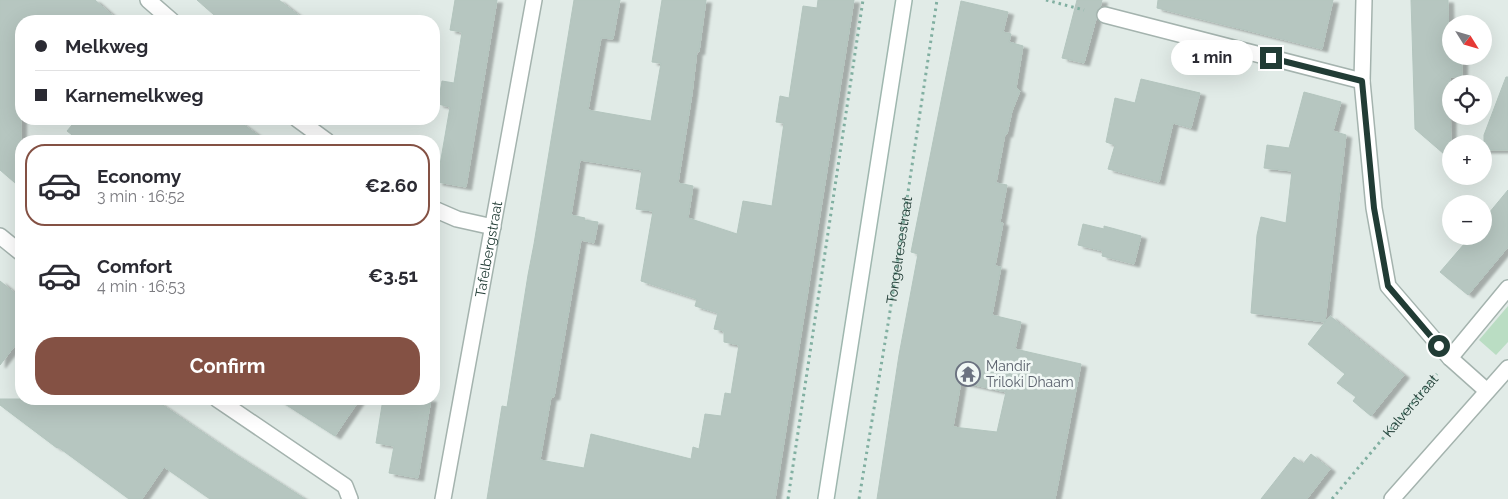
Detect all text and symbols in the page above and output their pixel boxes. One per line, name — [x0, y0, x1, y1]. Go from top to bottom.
north arrow — [1442, 15, 1492, 65]
map controls — [1442, 15, 1492, 245]
text: Melkweg — [65, 35, 148, 57]
callout: 1 min — [1171, 40, 1254, 76]
route end — [1260, 47, 1282, 69]
text: 1 min — [1192, 48, 1232, 67]
button: locate — [1442, 75, 1492, 125]
text: Karnemelkweg — [65, 84, 203, 106]
button: + — [1442, 135, 1492, 185]
icon: car — [37, 163, 82, 208]
text: Economy — [97, 165, 181, 187]
text: €2.60 — [365, 174, 418, 196]
text: 3 min · 16:52 — [97, 187, 185, 206]
street label: Tongelresestraat — [883, 195, 915, 305]
button: − — [1442, 195, 1492, 245]
street label: Tafelbergstraat — [472, 199, 505, 299]
icon: car — [37, 253, 82, 298]
text: Comfort — [97, 255, 172, 277]
text: €3.51 — [368, 264, 418, 286]
text: 4 min · 16:53 — [97, 277, 185, 296]
route start — [1428, 335, 1450, 357]
button: Confirm — [35, 337, 420, 395]
place label: Mandir Triloki Dhaam — [986, 358, 1074, 390]
temple icon: Mandir Triloki Dhaam — [955, 361, 981, 387]
street label: Kalverstraat — [1380, 371, 1442, 440]

